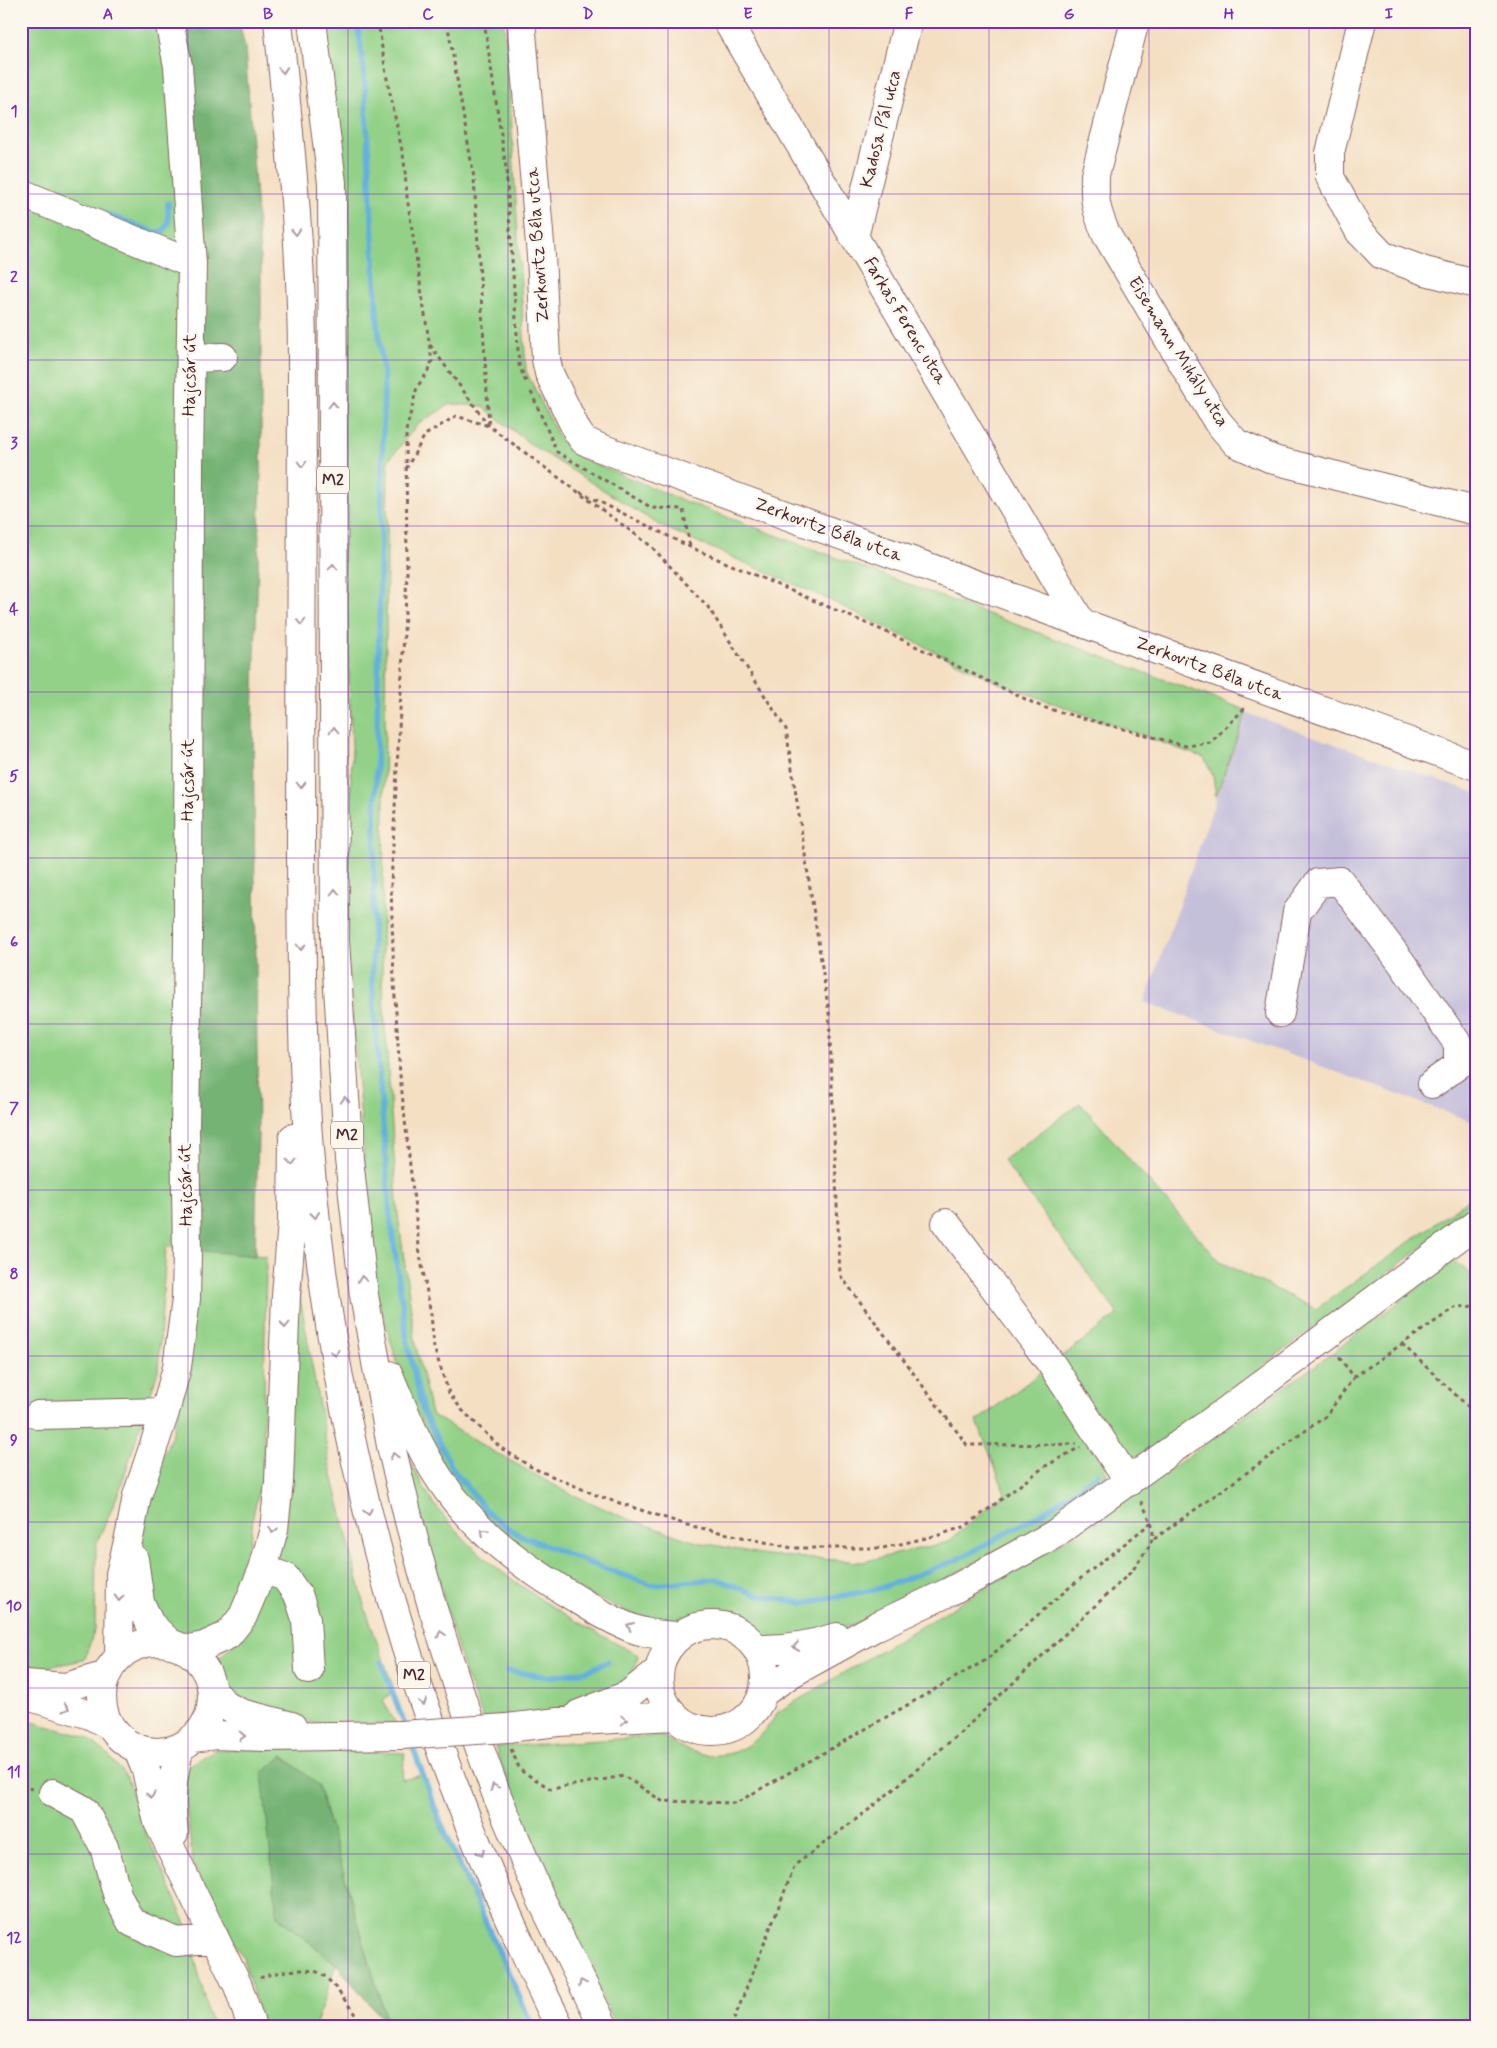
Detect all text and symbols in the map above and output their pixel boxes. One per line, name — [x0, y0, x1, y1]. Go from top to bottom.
text: A — [103, 4, 113, 25]
text: B — [263, 4, 273, 25]
text: C — [422, 4, 434, 25]
text: D — [582, 4, 594, 25]
text: E — [743, 4, 753, 25]
text: F — [905, 4, 914, 25]
text: G — [1064, 4, 1075, 25]
text: H — [1224, 4, 1235, 25]
text: I — [1385, 4, 1394, 25]
one-way arrow — [277, 66, 288, 74]
street label: Kadosa Pál utca — [855, 68, 907, 190]
text: 1 — [10, 101, 18, 122]
street label: Zerkovitz Béla utca — [521, 166, 555, 324]
one-way arrow — [291, 228, 302, 236]
street label: Farkas Ferenc utca — [857, 253, 953, 389]
text: 2 — [10, 267, 18, 288]
street label: Eisemann Mihály utca — [1122, 272, 1234, 432]
street label: Hajcsár út — [177, 333, 203, 417]
one-way arrow — [327, 400, 338, 408]
text: 3 — [10, 433, 18, 454]
one-way arrow — [297, 460, 307, 468]
road number: M2 — [317, 466, 349, 494]
street label: Zerkovitz Béla utca — [751, 492, 905, 568]
one-way arrow — [328, 563, 338, 570]
text: 4 — [9, 599, 19, 620]
one-way arrow — [296, 619, 306, 627]
street label: Zerkovitz Béla utca — [1132, 631, 1286, 707]
one-way arrow — [329, 725, 339, 733]
street label: Hajcsár út — [176, 738, 200, 821]
text: 5 — [9, 766, 19, 787]
one-way arrow — [296, 782, 306, 789]
one-way arrow — [330, 888, 340, 896]
text: 6 — [10, 932, 18, 953]
one-way arrow — [296, 944, 307, 952]
one-way arrow — [339, 1096, 350, 1104]
text: 7 — [9, 1098, 19, 1119]
road number: M2 — [331, 1122, 363, 1148]
street label: Hajcsár út — [173, 1143, 199, 1227]
one-way arrow — [287, 1159, 297, 1167]
one-way arrow — [309, 1211, 320, 1219]
text: 8 — [9, 1264, 19, 1285]
one-way arrow — [357, 1275, 368, 1283]
one-way arrow — [280, 1321, 291, 1329]
one-way arrow — [330, 1348, 340, 1357]
text: 9 — [10, 1430, 18, 1451]
one-way arrow — [389, 1452, 400, 1461]
one-way arrow — [362, 1508, 373, 1516]
one-way arrow — [268, 1526, 278, 1534]
one-way arrow — [481, 1529, 490, 1538]
one-way arrow — [114, 1594, 125, 1602]
text: 10 — [6, 1596, 22, 1617]
one-way arrow — [626, 1622, 635, 1633]
one-way arrow — [436, 1630, 446, 1638]
one-way arrow — [792, 1641, 800, 1651]
road number: M2 — [398, 1662, 430, 1688]
one-way arrow — [417, 1697, 427, 1705]
one-way arrow — [61, 1702, 70, 1712]
one-way arrow — [621, 1714, 629, 1725]
one-way arrow — [238, 1731, 246, 1741]
text: 11 — [7, 1762, 21, 1783]
one-way arrow — [490, 1783, 500, 1792]
one-way arrow — [145, 1790, 156, 1799]
one-way arrow — [474, 1848, 485, 1857]
text: 12 — [6, 1928, 22, 1949]
one-way arrow — [578, 1980, 588, 1989]

